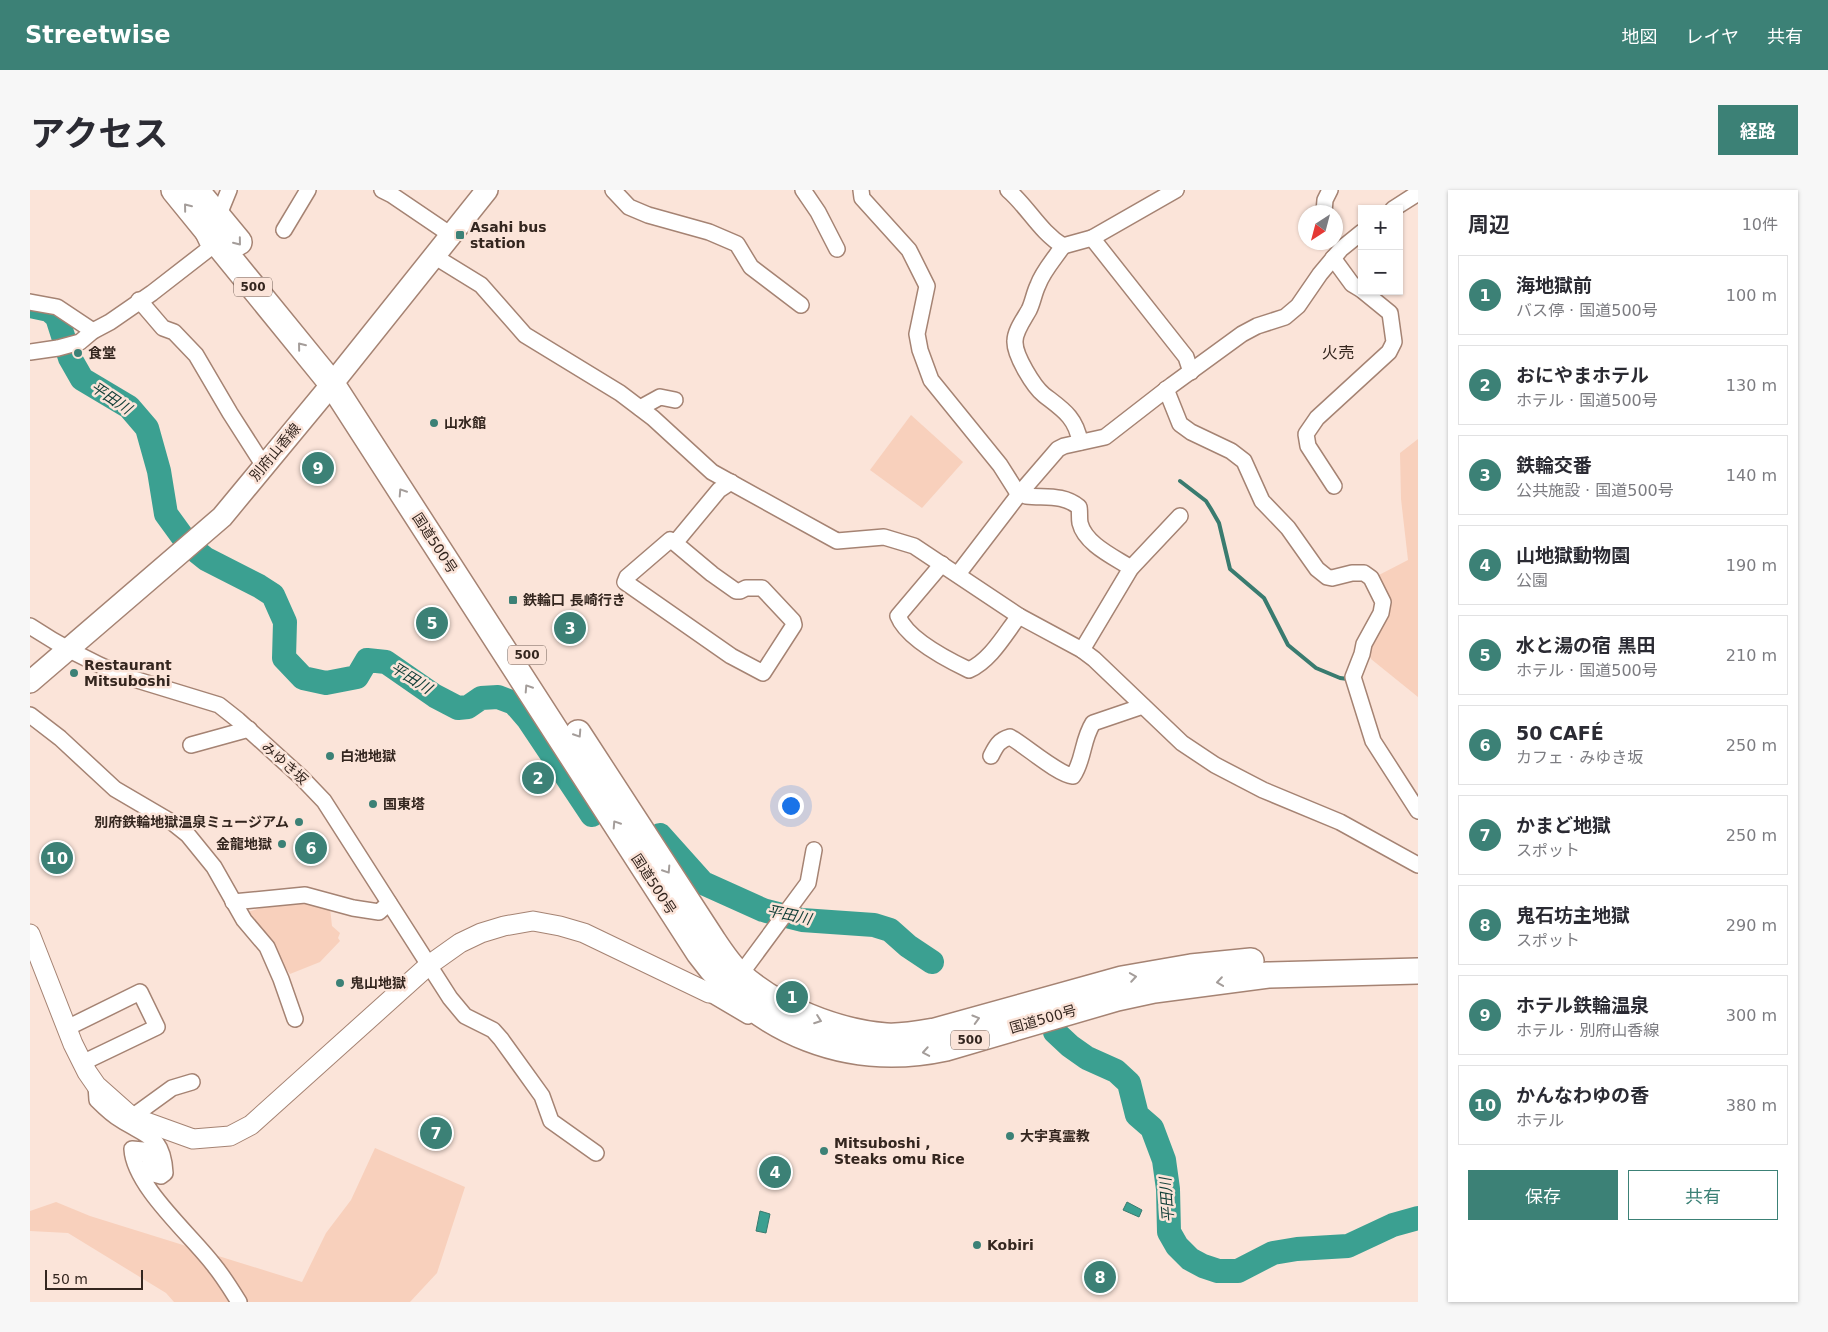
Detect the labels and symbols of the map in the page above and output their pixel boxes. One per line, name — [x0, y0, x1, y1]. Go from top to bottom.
one-way arrow — [184, 203, 193, 212]
north arrow — [1298, 205, 1343, 250]
place label: Asahi bus station — [470, 219, 547, 251]
marker: Asahi bus station — [454, 229, 466, 241]
one-way arrow — [232, 236, 241, 245]
road number: 500 — [234, 278, 272, 296]
one-way arrow — [298, 343, 306, 352]
district label: 火売 — [1322, 343, 1354, 362]
place label: 食堂 — [88, 345, 116, 361]
marker: 食堂 — [72, 347, 84, 359]
water label: 平田川 — [87, 378, 136, 419]
place label: 山水館 — [444, 415, 486, 431]
marker: 山水館 — [428, 417, 440, 429]
street label: 別府山香線 — [246, 420, 304, 484]
pin: 9 — [302, 449, 334, 487]
one-way arrow — [398, 489, 408, 498]
street label: 国道500号 — [410, 510, 460, 576]
place label: 鉄輪口 長崎行き — [523, 592, 626, 608]
marker: 鉄輪口 長崎行き — [507, 594, 519, 606]
pin: 5 — [416, 604, 448, 642]
pin: 3 — [554, 609, 586, 647]
road number: 500 — [508, 646, 546, 664]
place label: Restaurant Mitsuboshi — [84, 657, 172, 689]
water label: 平田川 — [387, 658, 437, 699]
marker: Restaurant Mitsuboshi — [68, 667, 80, 679]
one-way arrow — [525, 684, 534, 693]
one-way arrow — [572, 729, 582, 738]
street label: みゆき坂 — [259, 738, 311, 788]
place label: 白池地獄 — [340, 748, 396, 764]
marker: 白池地獄 — [324, 750, 336, 762]
pin: 2 — [522, 759, 554, 797]
your location — [778, 793, 804, 819]
place label: 国東塔 — [383, 796, 425, 812]
marker: 国東塔 — [367, 798, 379, 810]
place label: 別府鉄輪地獄温泉ミュージアム — [94, 814, 289, 830]
marker: 別府鉄輪地獄温泉ミュージアム — [293, 816, 305, 828]
one-way arrow — [613, 820, 622, 830]
pin: 6 — [295, 829, 327, 867]
place label: 金龍地獄 — [216, 836, 272, 852]
marker: 金龍地獄 — [276, 838, 288, 850]
pin: 10 — [41, 839, 73, 877]
street label: 国道500号 — [629, 851, 679, 917]
one-way arrow — [661, 864, 670, 874]
water label: 平田川 — [765, 902, 815, 929]
one-way arrow — [1129, 972, 1137, 983]
place label: 鬼山地獄 — [350, 975, 406, 991]
one-way arrow — [1215, 976, 1223, 987]
marker: 鬼山地獄 — [334, 977, 346, 989]
pin: 1 — [776, 978, 808, 1016]
street label: 国道500号 — [1008, 1002, 1078, 1036]
one-way arrow — [813, 1014, 822, 1024]
one-way arrow — [971, 1014, 980, 1024]
road number: 500 — [951, 1030, 989, 1050]
one-way arrow — [922, 1047, 931, 1057]
pin: 7 — [420, 1114, 452, 1152]
place label: 大宇真霊教 — [1020, 1128, 1090, 1144]
marker: 大宇真霊教 — [1004, 1130, 1016, 1142]
place label: Mitsuboshi , Steaks omu Rice — [834, 1135, 965, 1167]
marker: Mitsuboshi , Steaks omu Rice — [818, 1145, 830, 1157]
pin: 4 — [759, 1153, 791, 1191]
water label: 平田川 — [1156, 1175, 1178, 1223]
place label: Kobiri — [987, 1237, 1034, 1253]
marker: Kobiri — [971, 1239, 983, 1251]
pin: 8 — [1084, 1258, 1116, 1296]
scale bar — [45, 1267, 142, 1290]

